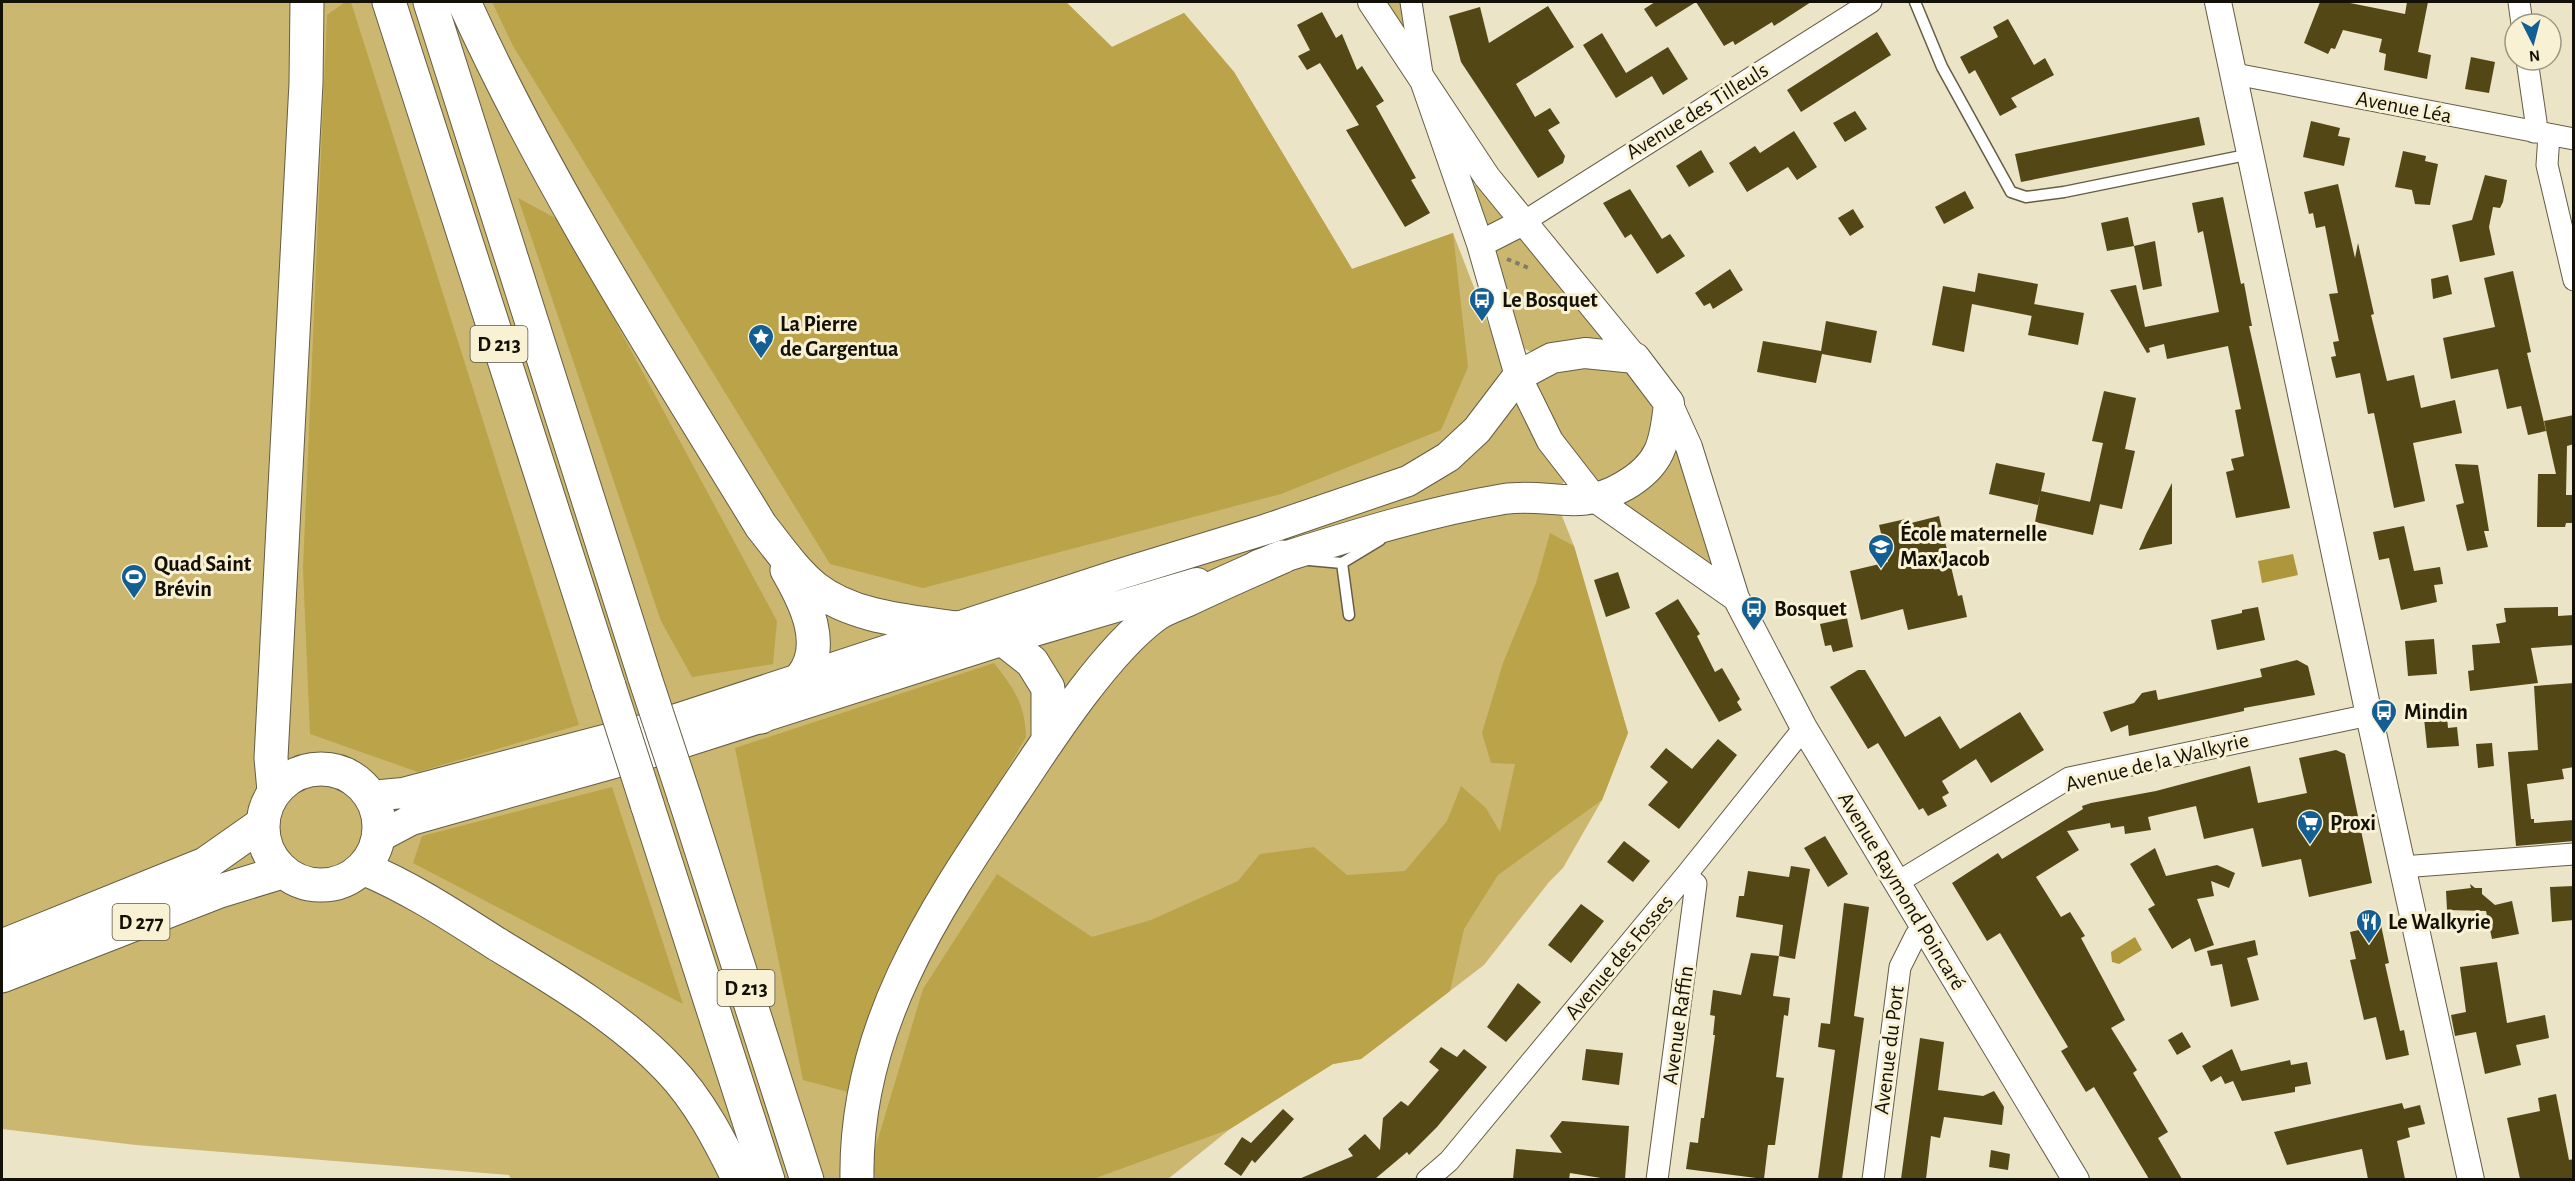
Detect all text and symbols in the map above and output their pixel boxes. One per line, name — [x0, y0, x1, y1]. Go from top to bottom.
north arrow — [2503, 12, 2563, 72]
text: N — [2528, 47, 2541, 64]
street label: Avenue des Tilleuls — [1622, 58, 1772, 164]
street label: Avenue Léa — [2354, 87, 2454, 127]
bus stop icon: Le Bosquet — [1467, 285, 1497, 323]
place label: Le Bosquet — [1502, 289, 1598, 311]
place label: La Pierre de Gargentua — [780, 313, 899, 360]
place icon: La Pierre de Gargentua — [746, 322, 776, 360]
road number: D 213 — [470, 326, 528, 362]
place label: École maternelle Max Jacob — [1900, 520, 2047, 570]
school or university icon: École maternelle Max Jacob — [1866, 532, 1896, 570]
place label: Quad Saint Brévin — [154, 553, 252, 600]
sports icon: Quad Saint Brévin — [119, 562, 149, 600]
bus stop icon: Bosquet — [1739, 594, 1769, 632]
place label: Bosquet — [1774, 598, 1847, 620]
bus stop icon: Mindin — [2369, 697, 2399, 735]
place label: Mindin — [2404, 701, 2468, 723]
street label: Avenue de la Walkyrie — [2063, 729, 2251, 795]
street label: Avenue Raymond Poincaré — [1834, 788, 1970, 994]
supermarket icon: Proxi — [2295, 808, 2325, 846]
place label: Proxi — [2330, 812, 2376, 834]
street label: Avenue des Fosses — [1561, 890, 1677, 1024]
road number: D 277 — [112, 904, 170, 940]
restaurant icon: Le Walkyrie — [2354, 907, 2384, 945]
place label: Le Walkyrie — [2388, 911, 2491, 934]
street label: Avenue Raffin — [1659, 964, 1697, 1086]
road number: D 213 — [718, 970, 774, 1006]
street label: Avenue du Port — [1870, 985, 1908, 1115]

